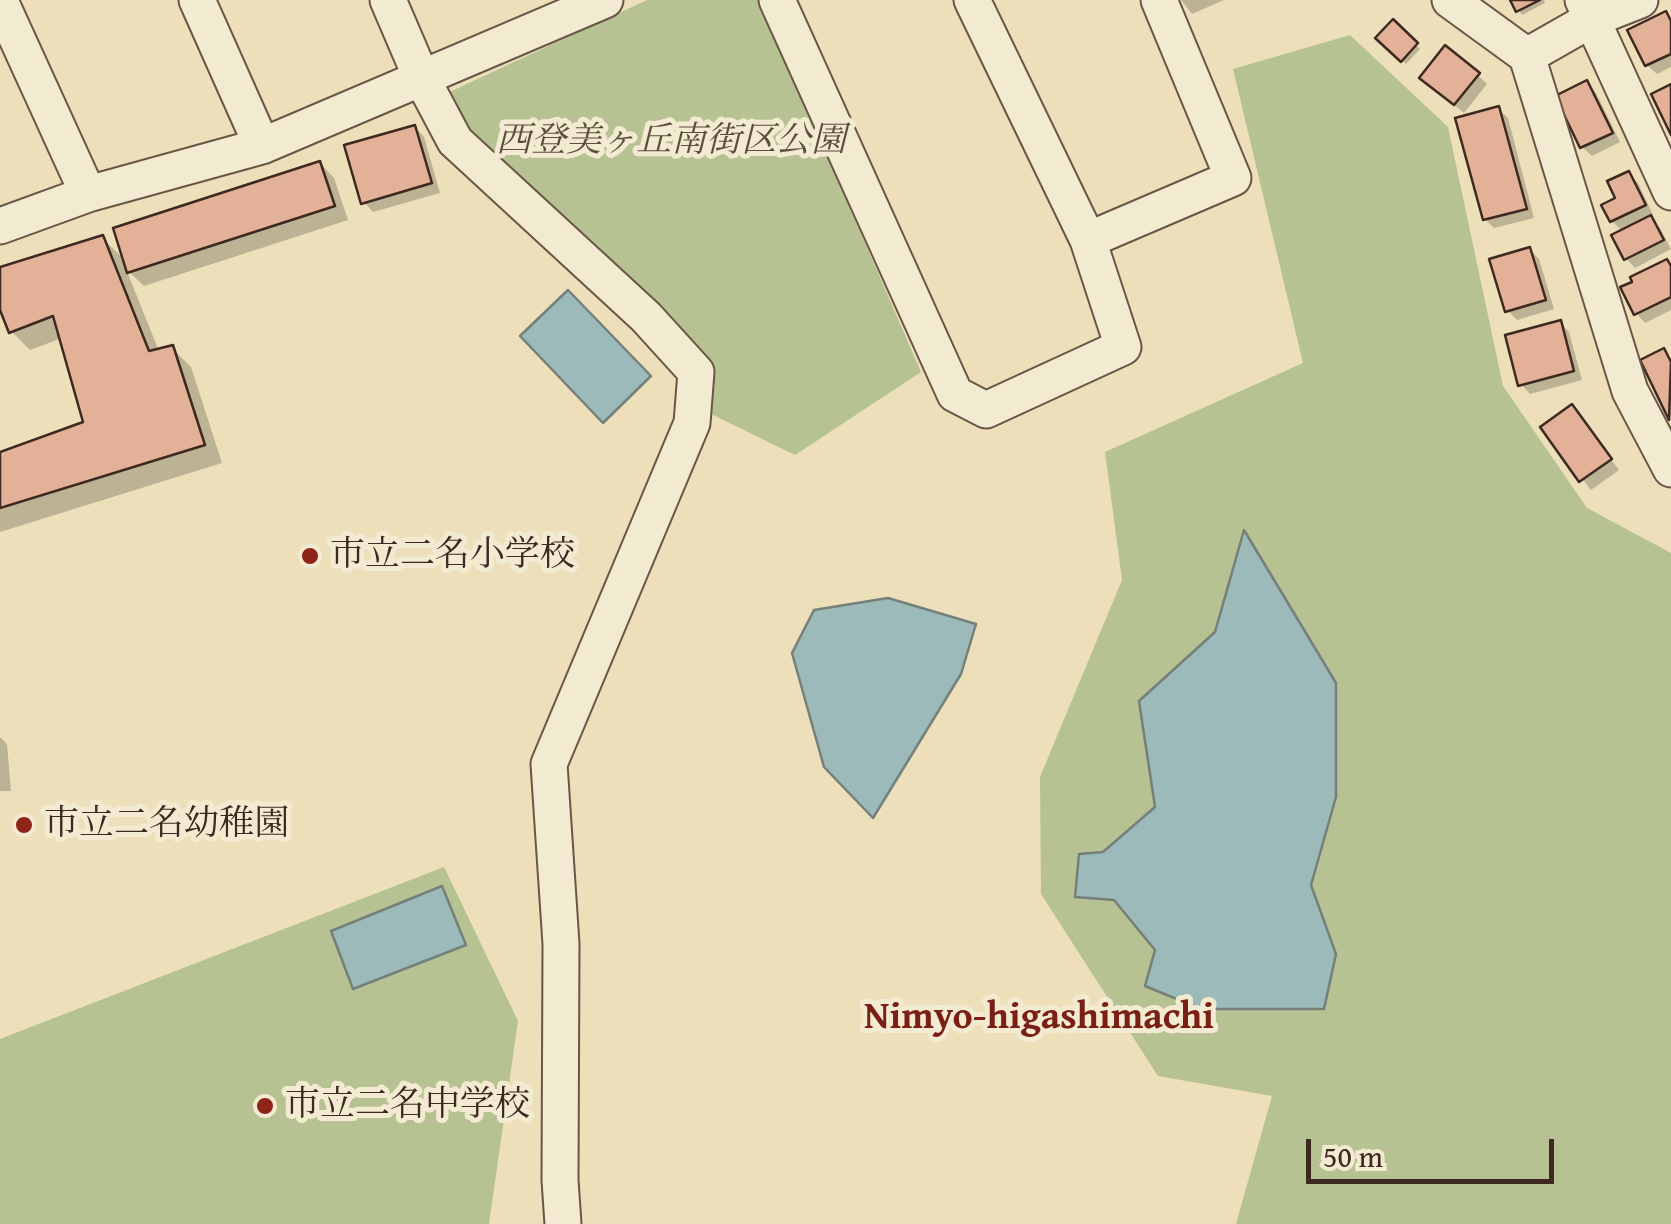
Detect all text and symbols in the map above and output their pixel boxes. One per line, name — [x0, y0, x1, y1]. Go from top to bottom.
park label: 西登美ヶ丘南街区公園 — [496, 121, 846, 163]
place label: 市立二名小学校 — [330, 535, 575, 577]
marker: 市立二名小学校 — [299, 545, 321, 567]
place label: 市立二名幼稚園 — [44, 804, 289, 846]
marker: 市立二名幼稚園 — [13, 814, 35, 836]
district label: Nimyo-higashimachi — [864, 995, 1214, 1041]
place label: 市立二名中学校 — [285, 1085, 530, 1127]
marker: 市立二名中学校 — [254, 1095, 276, 1117]
scale bar — [1311, 1119, 1558, 1181]
text: 50 m — [1323, 1134, 1383, 1178]

